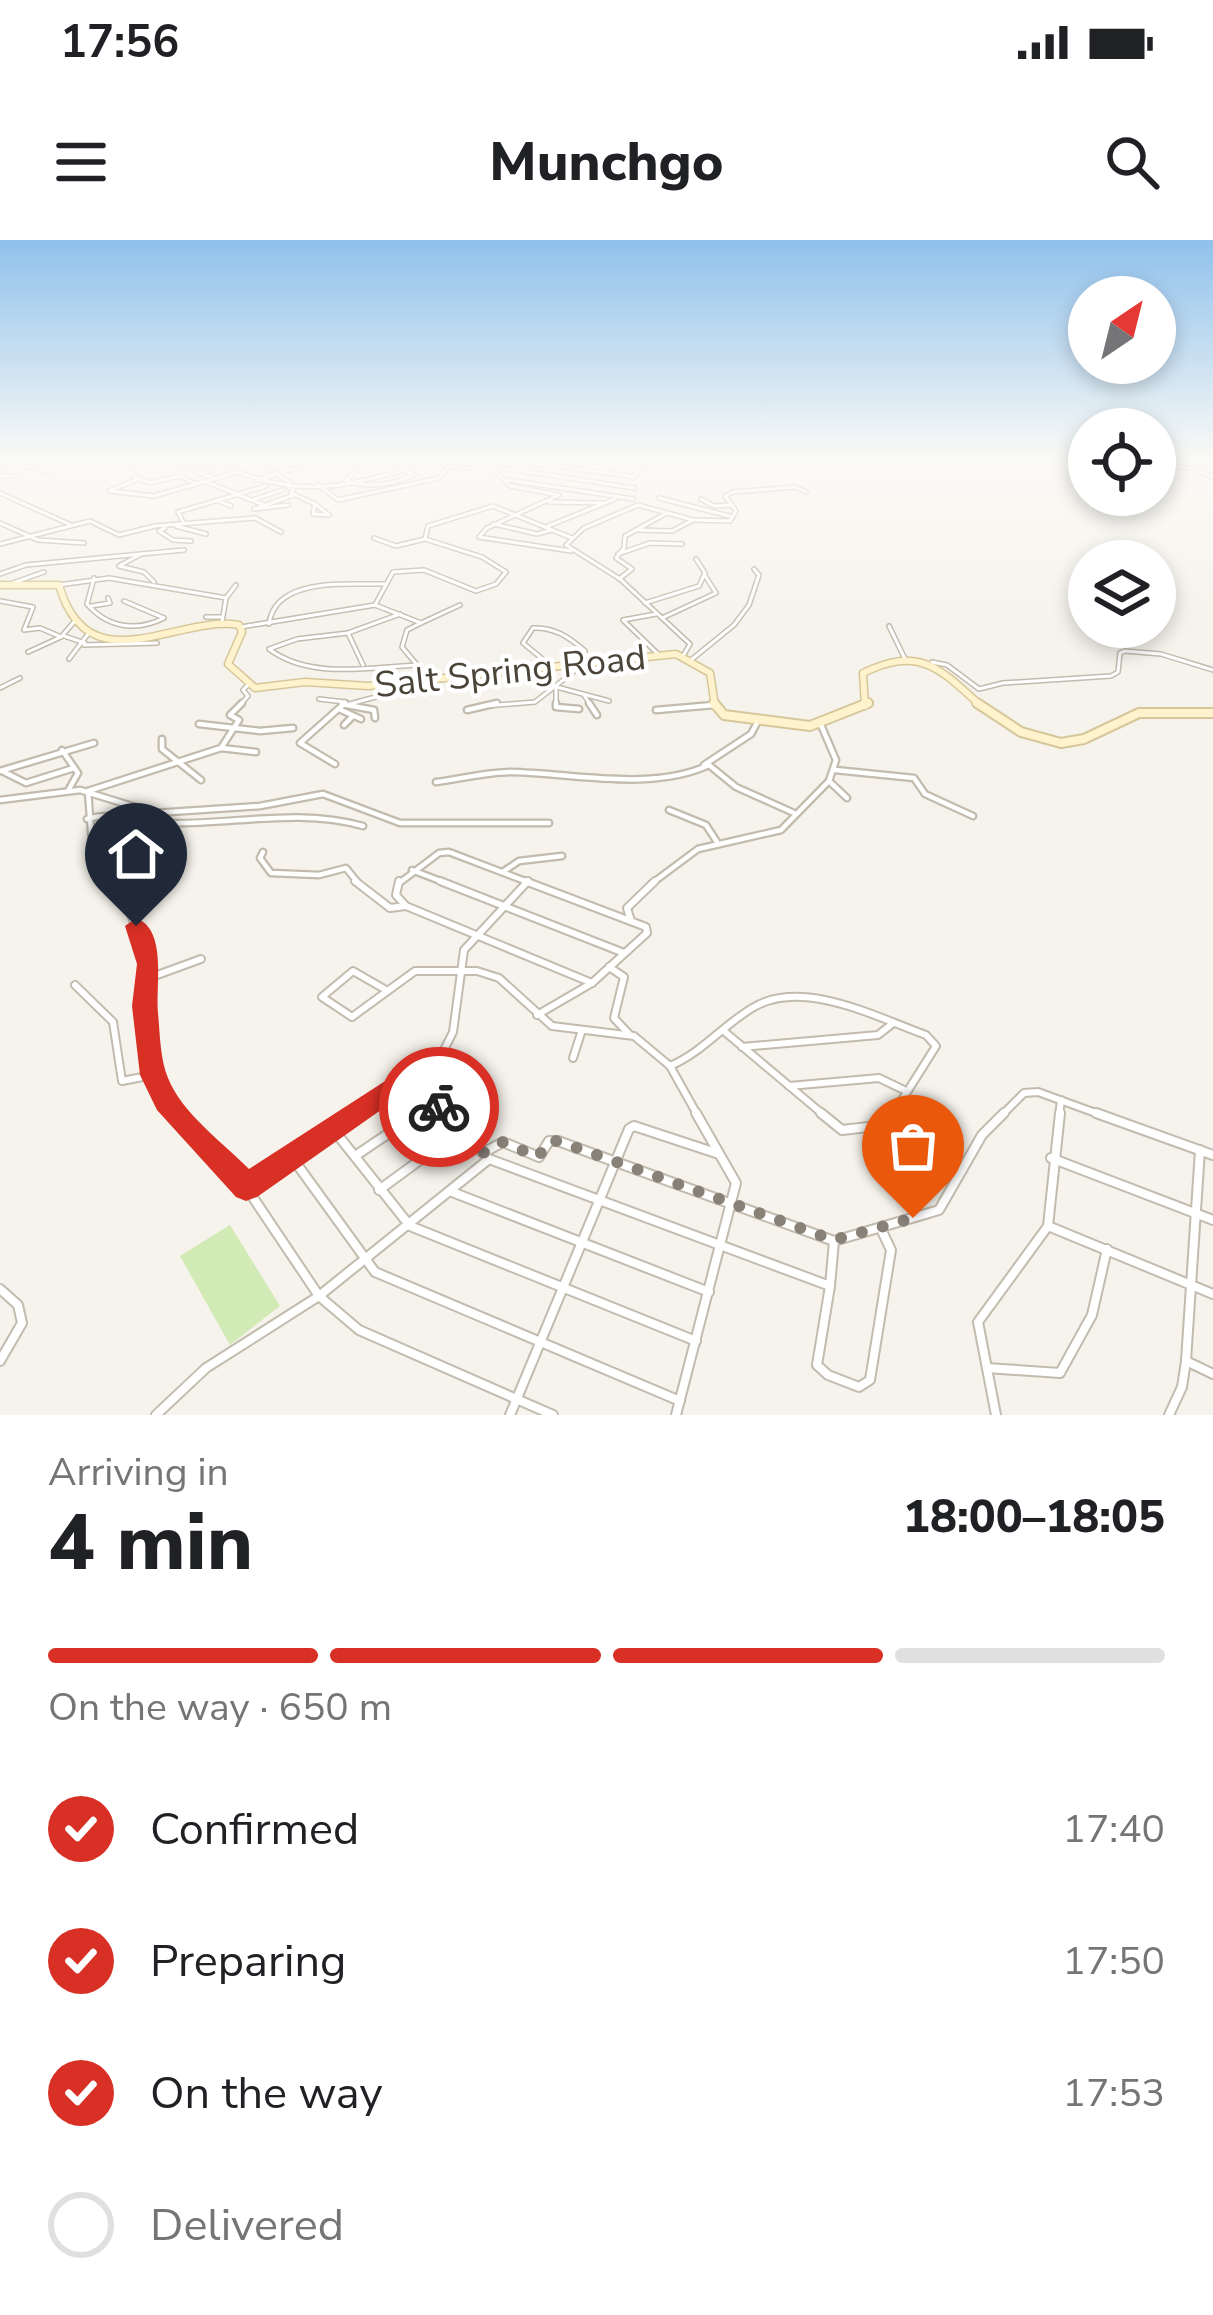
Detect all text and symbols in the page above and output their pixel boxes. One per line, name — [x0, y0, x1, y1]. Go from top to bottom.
text: 17:56 — [60, 12, 179, 73]
text: Munchgo — [489, 125, 724, 199]
icon: menu — [48, 129, 114, 195]
icon: search — [1099, 129, 1165, 195]
north arrow — [1068, 276, 1176, 384]
map controls — [1068, 276, 1176, 648]
button: locate — [1068, 408, 1176, 516]
button: layers — [1068, 540, 1176, 648]
street label: Salt Spring Road — [372, 633, 648, 710]
pin — [85, 803, 187, 926]
icon: home — [103, 821, 169, 887]
courier — [379, 1047, 499, 1167]
icon: bike — [406, 1074, 472, 1140]
pin — [862, 1095, 964, 1218]
icon: bag — [880, 1113, 946, 1179]
text: Arriving in — [48, 1446, 229, 1499]
text: 18:00–18:05 — [903, 1487, 1165, 1548]
text: 4 min — [48, 1490, 253, 1597]
text: On the way · 650 m — [48, 1681, 392, 1734]
icon: check — [48, 1796, 114, 1862]
text: Confirmed — [150, 1799, 359, 1860]
text: 17:40 — [1063, 1803, 1165, 1856]
icon: check — [48, 1928, 114, 1994]
text: Preparing — [150, 1931, 346, 1992]
text: 17:50 — [1063, 1935, 1165, 1988]
icon: check — [48, 2060, 114, 2126]
text: On the way — [150, 2063, 383, 2124]
text: 17:53 — [1063, 2067, 1165, 2120]
text: Delivered — [150, 2195, 344, 2256]

